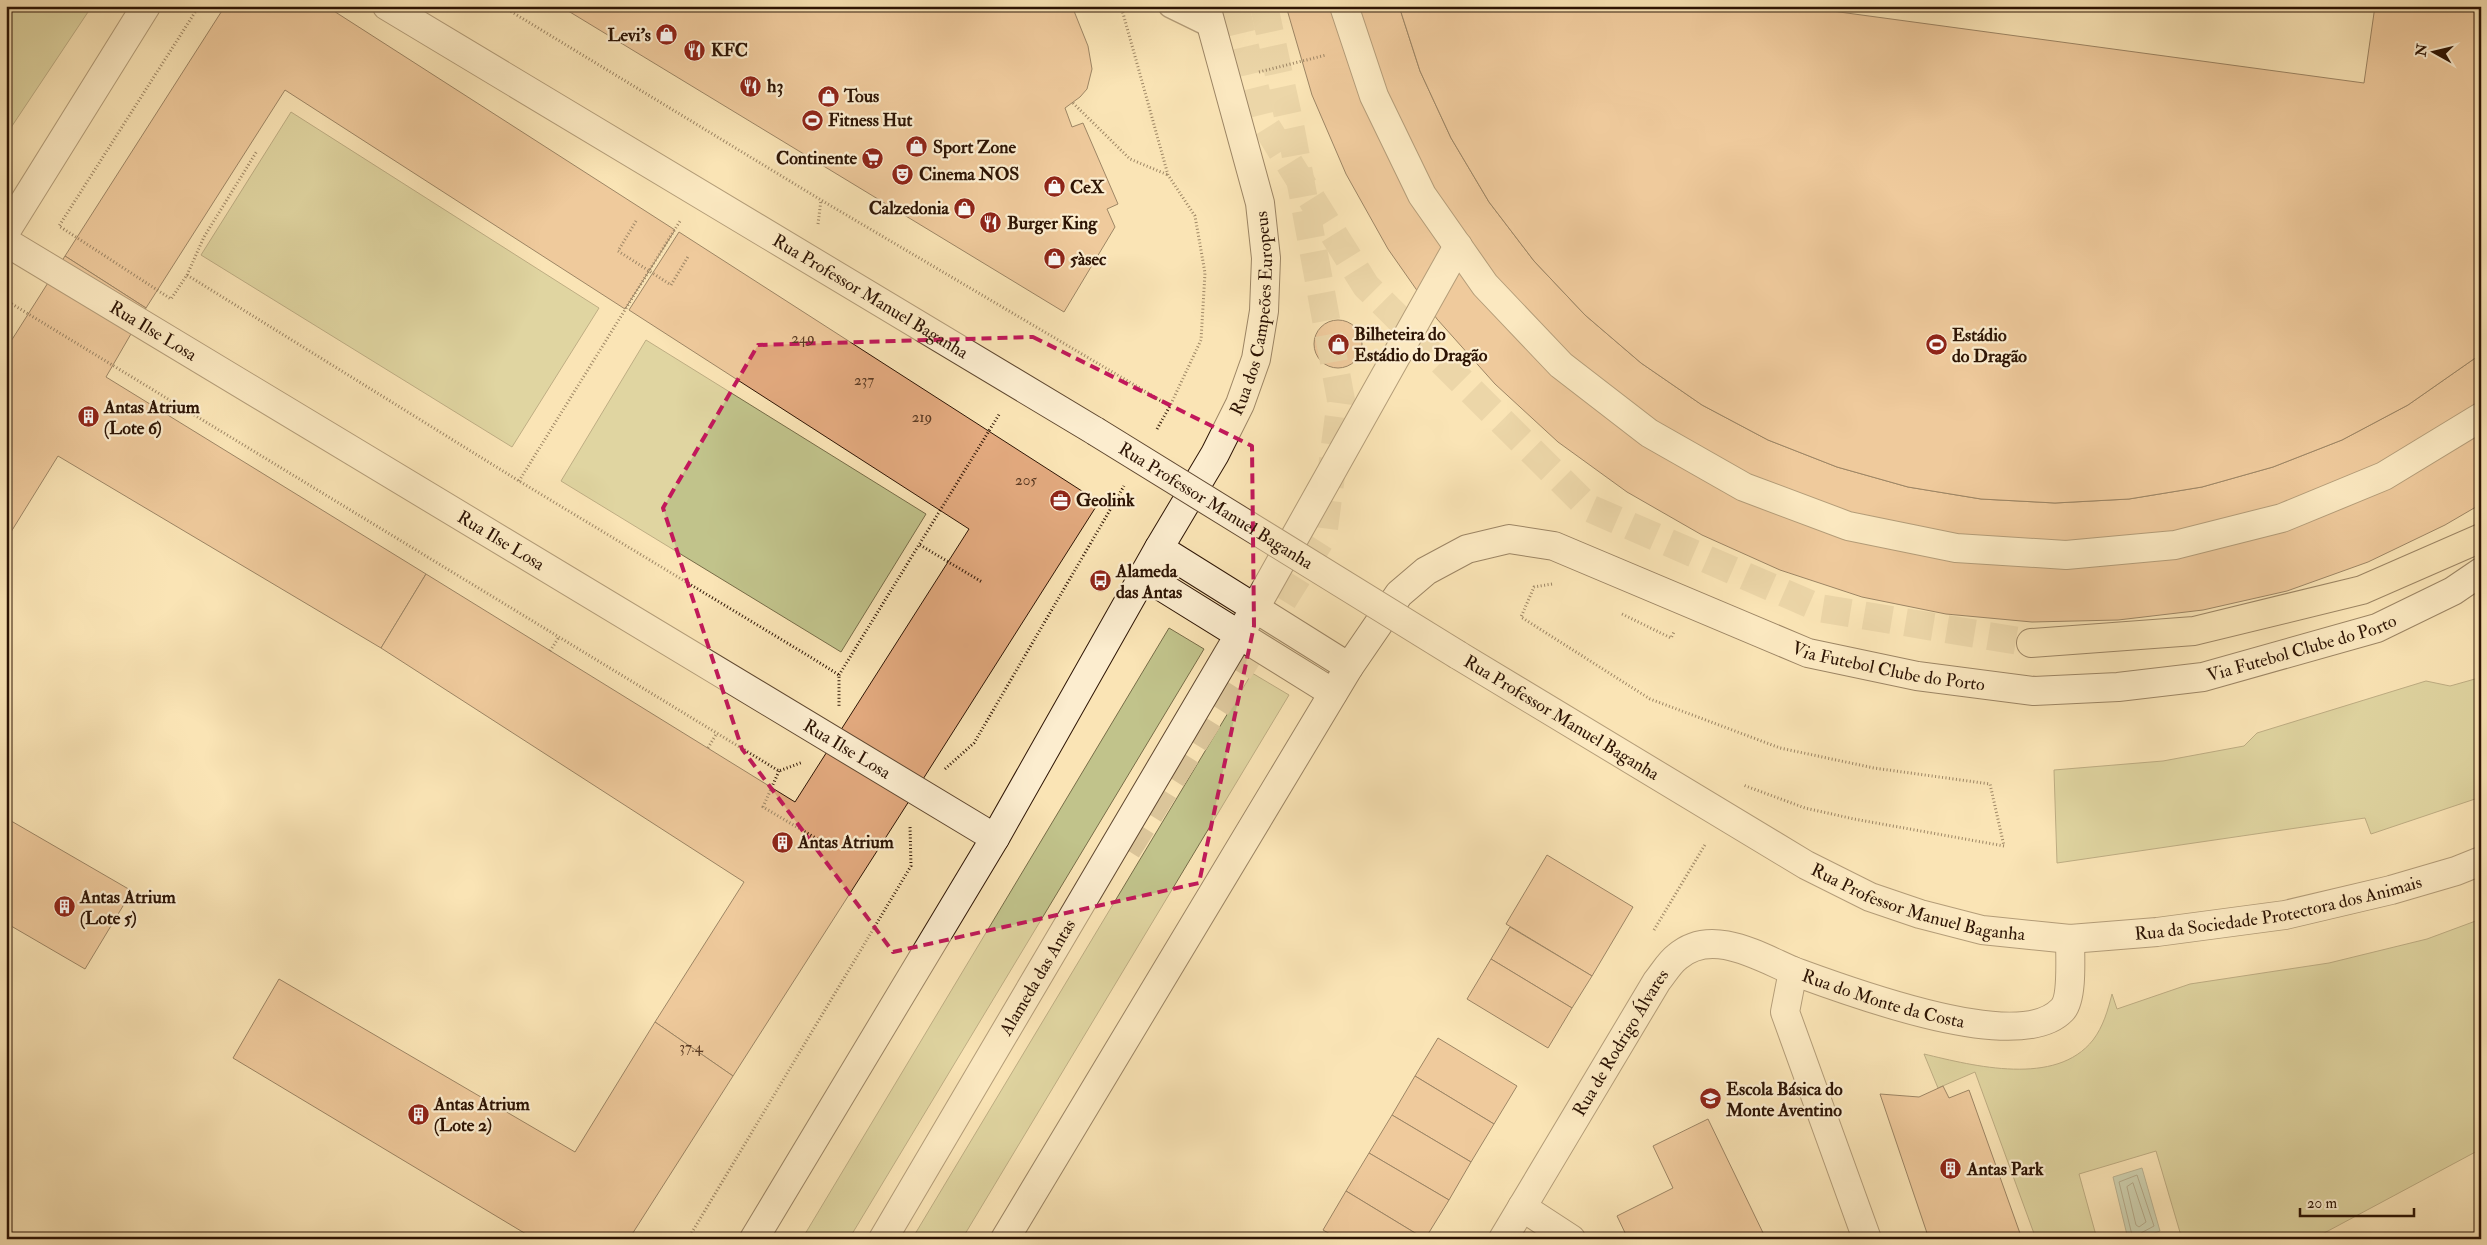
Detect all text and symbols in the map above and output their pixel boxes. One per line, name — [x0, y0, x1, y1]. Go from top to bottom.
shop icon: Levi's — [655, 23, 679, 47]
place label: Levi's — [607, 24, 651, 47]
north arrow — [2410, 28, 2460, 78]
restaurant icon: KFC — [683, 38, 707, 62]
place label: KFC — [711, 39, 748, 62]
text: N — [2412, 42, 2431, 59]
restaurant icon: h3 — [739, 74, 763, 98]
place label: h3 — [767, 75, 783, 98]
shop icon: Tous — [816, 84, 840, 108]
place label: Tous — [843, 85, 879, 108]
sports icon: Fitness Hut — [800, 108, 824, 132]
place label: Fitness Hut — [828, 109, 912, 132]
shop icon: Sport Zone — [905, 135, 929, 159]
place label: Sport Zone — [933, 136, 1017, 159]
supermarket icon: Continente — [861, 146, 885, 170]
place label: Continente — [776, 147, 857, 170]
theatre icon: Cinema NOS — [891, 162, 915, 186]
place label: Cinema NOS — [919, 163, 1019, 186]
shop icon: CeX — [1042, 175, 1066, 199]
place label: CeX — [1070, 176, 1104, 199]
shop icon: Calzedonia — [953, 196, 977, 220]
place label: Calzedonia — [869, 197, 950, 220]
street label: Rua dos Campeões Europeus — [1225, 210, 1277, 419]
restaurant icon: Burger King — [979, 211, 1003, 235]
place label: Burger King — [1007, 212, 1098, 235]
street label: Rua Professor Manuel Baganha — [768, 229, 973, 364]
shop icon: 5àsec — [1042, 247, 1066, 271]
place label: 5àsec — [1070, 248, 1107, 271]
street label: Rua Ilse Losa — [105, 296, 202, 366]
place label: Bilheteira do Estádio do Dragão — [1354, 323, 1488, 367]
place label: Estádio do Dragão — [1952, 324, 2027, 368]
house number: 249 — [791, 329, 815, 348]
shop icon: Bilheteira do Estádio do Dragão — [1326, 332, 1350, 356]
sports icon: Estádio do Dragão — [1924, 333, 1948, 357]
house number: 237 — [854, 371, 874, 390]
place label: Antas Atrium (Lote 6) — [103, 396, 201, 440]
building icon: Antas Atrium (Lote 6) — [76, 405, 100, 429]
house number: 219 — [912, 408, 932, 427]
street label: Rua Professor Manuel Baganha — [1114, 437, 1318, 575]
house number: 205 — [1015, 471, 1037, 490]
office icon: Geolink — [1048, 488, 1072, 512]
place label: Geolink — [1076, 489, 1135, 512]
street label: Rua Ilse Losa — [453, 505, 549, 576]
place label: Alameda das Antas — [1115, 560, 1182, 604]
bus stop icon: Alameda das Antas — [1088, 569, 1112, 593]
street label: Via Futebol Clube do Porto — [2204, 609, 2400, 687]
street label: Via Futebol Clube do Porto — [1788, 636, 1987, 696]
street label: Rua Professor Manuel Baganha — [1460, 650, 1664, 786]
street label: Rua Ilse Losa — [799, 714, 896, 784]
building icon: Antas Atrium — [770, 830, 794, 854]
place label: Antas Atrium — [797, 831, 895, 854]
street label: Rua Professor Manuel Baganha — [1807, 858, 2027, 946]
street label: Rua da Sociedade Protectora dos Animais — [2134, 870, 2424, 945]
place label: Antas Atrium (Lote 5) — [79, 886, 177, 930]
building icon: Antas Atrium (Lote 5) — [52, 895, 76, 919]
street label: Alameda das Antas — [994, 915, 1081, 1040]
street label: Rua de Rodrigo Álvares — [1567, 964, 1674, 1120]
street label: Rua do Monte da Costa — [1799, 964, 1967, 1033]
house number: 37.4 — [679, 1038, 704, 1057]
place label: Escola Básica do Monte Aventino — [1725, 1078, 1843, 1122]
school or university icon: Escola Básica do Monte Aventino — [1698, 1087, 1722, 1111]
place label: Antas Atrium (Lote 2) — [433, 1093, 531, 1137]
building icon: Antas Atrium (Lote 2) — [406, 1102, 430, 1126]
building icon: Antas Park — [1939, 1157, 1963, 1181]
place label: Antas Park — [1966, 1158, 2044, 1181]
scale bar — [2300, 1185, 2413, 1217]
text: 20 m — [2307, 1194, 2337, 1213]

